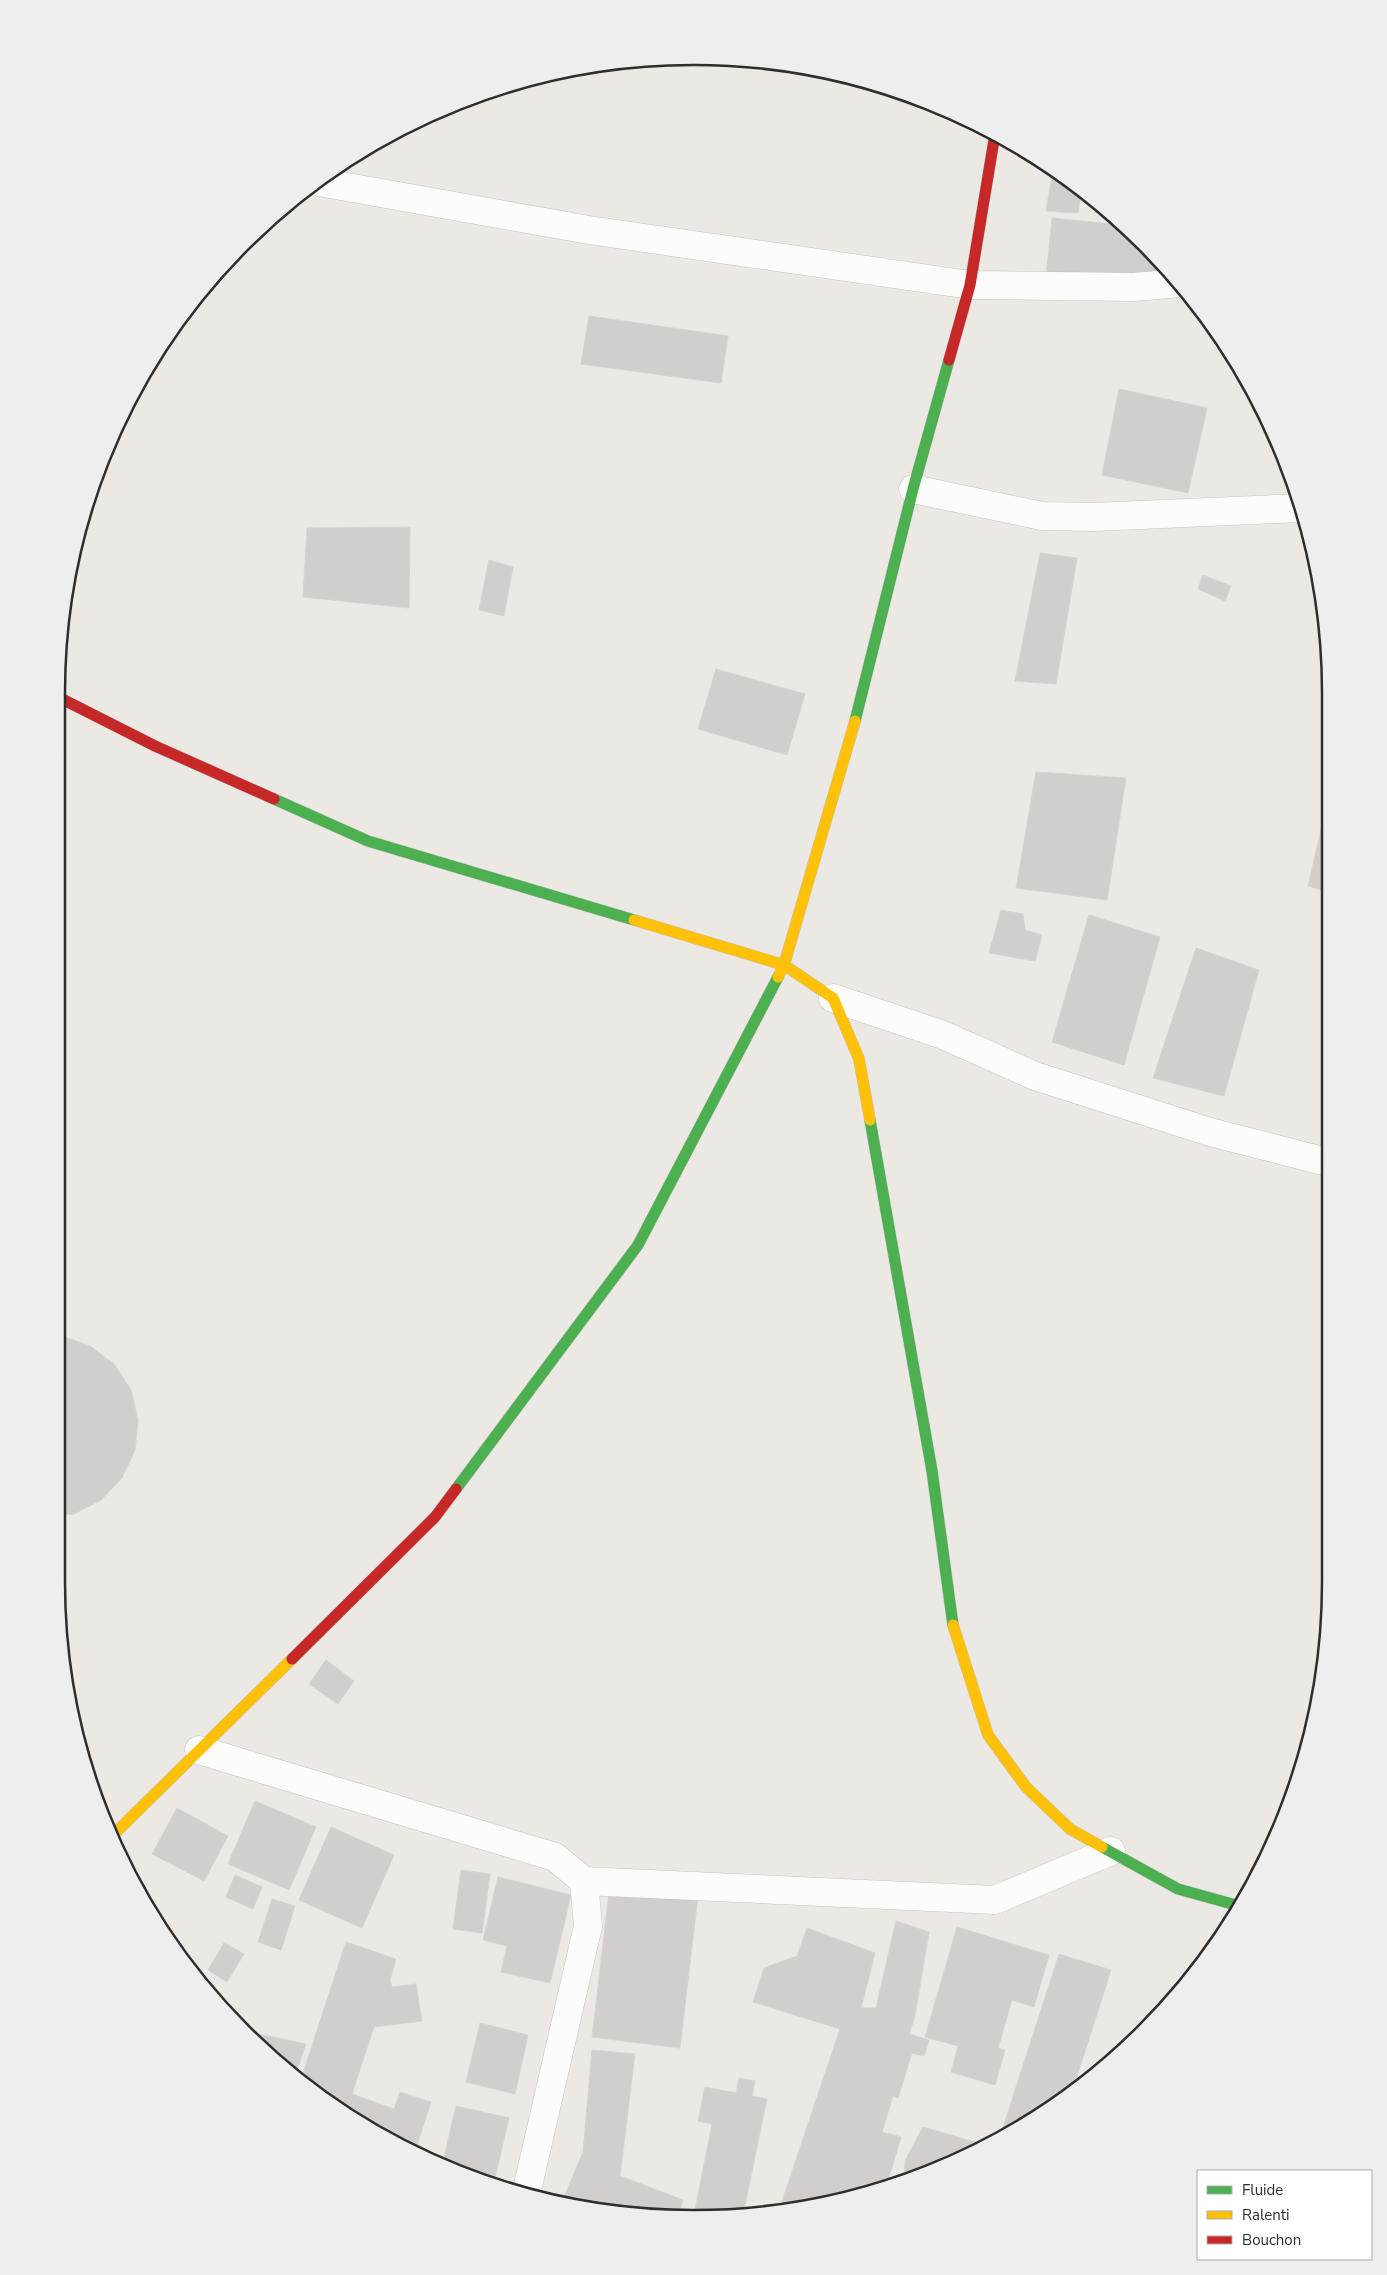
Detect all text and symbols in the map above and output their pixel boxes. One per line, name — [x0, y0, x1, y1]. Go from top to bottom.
legend — [1197, 2170, 1372, 2260]
text: Fluide — [1242, 2180, 1283, 2200]
text: Ralenti — [1242, 2205, 1290, 2225]
text: Bouchon — [1242, 2230, 1301, 2250]

